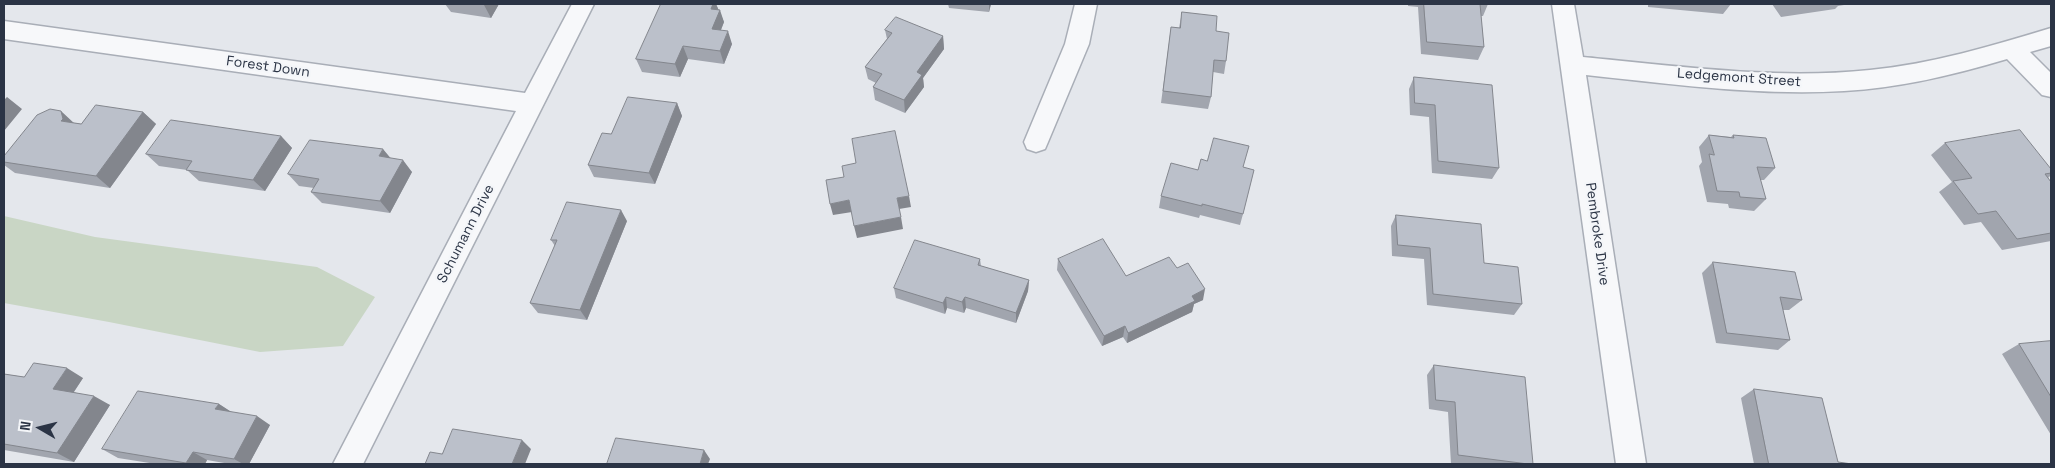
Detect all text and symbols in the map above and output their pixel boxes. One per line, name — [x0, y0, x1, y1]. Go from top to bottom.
street label: Forest Down — [225, 53, 311, 81]
street label: Ledgemont Street — [1677, 65, 1801, 91]
street label: Pembroke Drive — [1581, 181, 1613, 287]
street label: Schumann Drive — [434, 182, 498, 286]
north arrow — [15, 403, 65, 453]
text: N — [16, 420, 35, 432]

